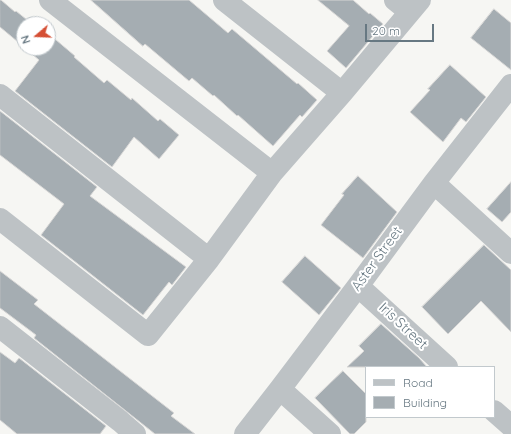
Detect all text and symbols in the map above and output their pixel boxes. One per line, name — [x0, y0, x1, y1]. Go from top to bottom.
north arrow — [16, 16, 56, 56]
scale bar — [367, 16, 436, 42]
text: 20 m — [372, 23, 400, 38]
text: N — [18, 33, 34, 46]
street label: Aster Street — [348, 223, 406, 295]
street label: Iris Street — [375, 299, 431, 353]
legend — [365, 366, 495, 418]
text: Road — [403, 375, 433, 390]
text: Building — [403, 395, 447, 410]

